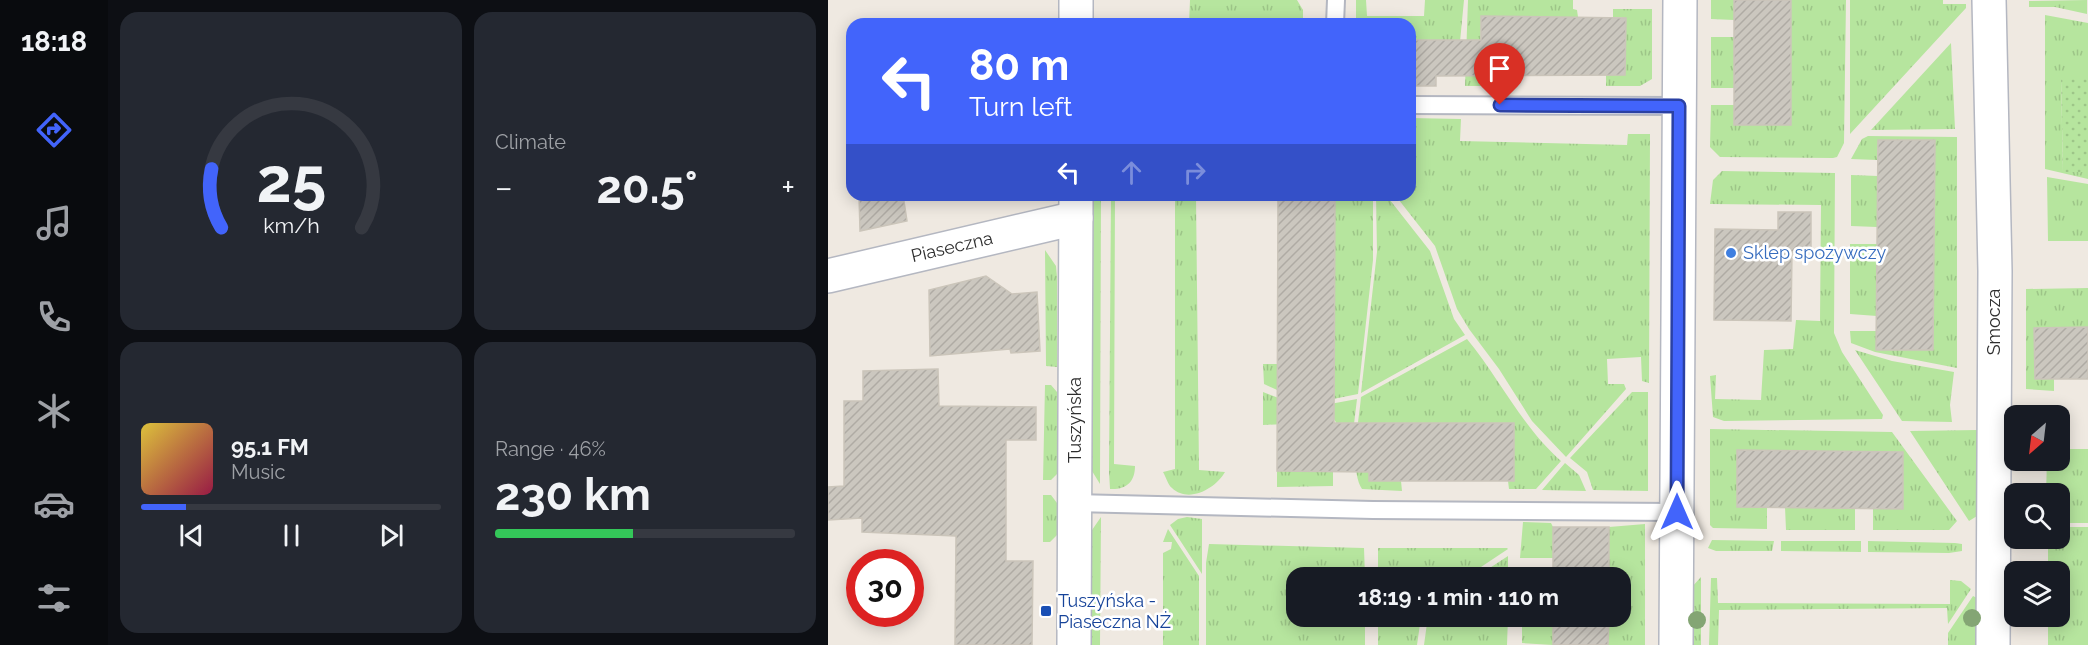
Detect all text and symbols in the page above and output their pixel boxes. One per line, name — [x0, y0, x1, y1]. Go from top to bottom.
text: 18:18 — [21, 26, 87, 57]
text: 80 m — [969, 41, 1069, 90]
icon: left — [870, 42, 948, 120]
pin — [1474, 43, 1525, 105]
icon: arrive — [1483, 52, 1516, 85]
text: Turn left — [969, 91, 1072, 122]
icon: directions — [33, 109, 75, 151]
text: Climate — [495, 130, 566, 154]
text: 25 — [256, 143, 326, 217]
icon: left — [1052, 156, 1085, 189]
icon: ahead — [1115, 156, 1148, 189]
icon: right — [1178, 156, 1211, 189]
text: 20.5° — [597, 161, 697, 214]
text: − — [495, 168, 513, 207]
text: + — [781, 168, 795, 207]
icon: music — [33, 202, 75, 244]
text: km/h — [263, 213, 319, 238]
street label: Piaseczna — [909, 227, 995, 266]
place label: Sklep spożywczy — [1743, 242, 1887, 263]
marker: Sklep spożywczy — [1724, 246, 1738, 260]
street label: Smocza — [1983, 289, 2004, 355]
icon: phone — [33, 296, 75, 338]
street label: Tuszyńska — [1064, 377, 1085, 463]
icon: climate — [33, 390, 75, 432]
north arrow — [2004, 405, 2070, 471]
map controls — [2004, 405, 2070, 627]
text: 95.1 FM — [231, 434, 309, 460]
text: Range · 46% — [495, 437, 606, 461]
text: Music — [231, 460, 285, 484]
text: 230 km — [495, 468, 651, 521]
position arrow — [1645, 480, 1709, 544]
icon: car — [33, 483, 75, 525]
button: search — [2004, 483, 2070, 549]
icon: previous — [175, 519, 208, 552]
icon: pause — [275, 519, 308, 552]
icon: next — [375, 519, 408, 552]
speed limit sign: 30 — [846, 549, 924, 627]
button: layers — [2004, 561, 2070, 627]
icon: filters — [33, 577, 75, 619]
text: 18:19 · 1 min · 110 m — [1358, 584, 1559, 610]
place label: Tuszyńska - Piaseczna NŻ — [1058, 590, 1171, 632]
marker: Tuszyńska - Piaseczna NŻ — [1039, 604, 1053, 618]

